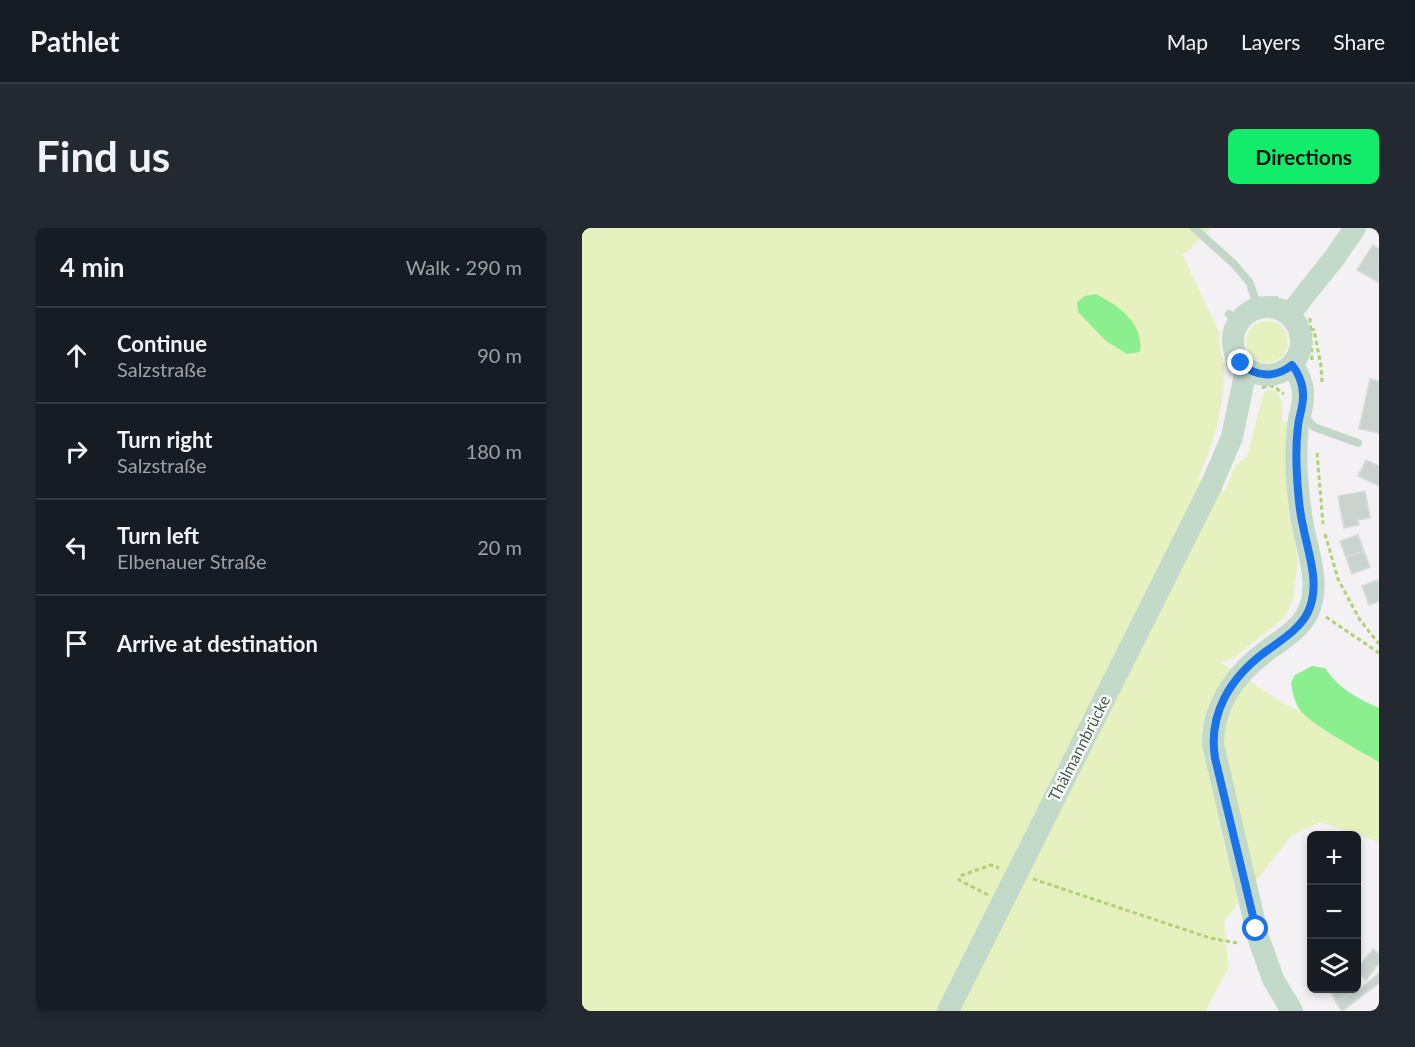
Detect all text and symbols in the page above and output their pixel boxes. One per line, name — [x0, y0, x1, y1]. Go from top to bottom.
text: Pathlet — [30, 24, 119, 58]
text: Map — [1167, 29, 1208, 54]
text: Layers — [1241, 29, 1300, 54]
text: Share — [1333, 29, 1385, 54]
button: Directions — [1228, 129, 1379, 184]
text: Find us — [36, 131, 170, 181]
text: 4 min — [60, 251, 124, 283]
text: Walk · 290 m — [406, 255, 522, 279]
text: Continue — [117, 330, 207, 357]
icon: ahead — [60, 339, 93, 372]
text: 90 m — [477, 343, 522, 367]
route end — [1227, 349, 1253, 375]
text: Salzstraße — [117, 357, 206, 381]
text: Turn right — [117, 426, 212, 453]
icon: right — [60, 435, 93, 468]
text: 180 m — [466, 439, 522, 463]
text: Salzstraße — [117, 453, 206, 477]
text: Turn left — [117, 522, 199, 549]
icon: left — [60, 531, 93, 564]
text: 20 m — [477, 535, 522, 559]
text: Elbenauer Straße — [117, 549, 267, 573]
icon: arrive — [60, 627, 93, 660]
text: Arrive at destination — [117, 630, 318, 657]
street label: Thälmannbrücke — [1044, 692, 1113, 804]
map controls — [1307, 831, 1361, 993]
button: + — [1307, 831, 1361, 885]
button: − — [1307, 885, 1361, 939]
route start — [1242, 915, 1268, 941]
button: layers — [1307, 939, 1361, 993]

